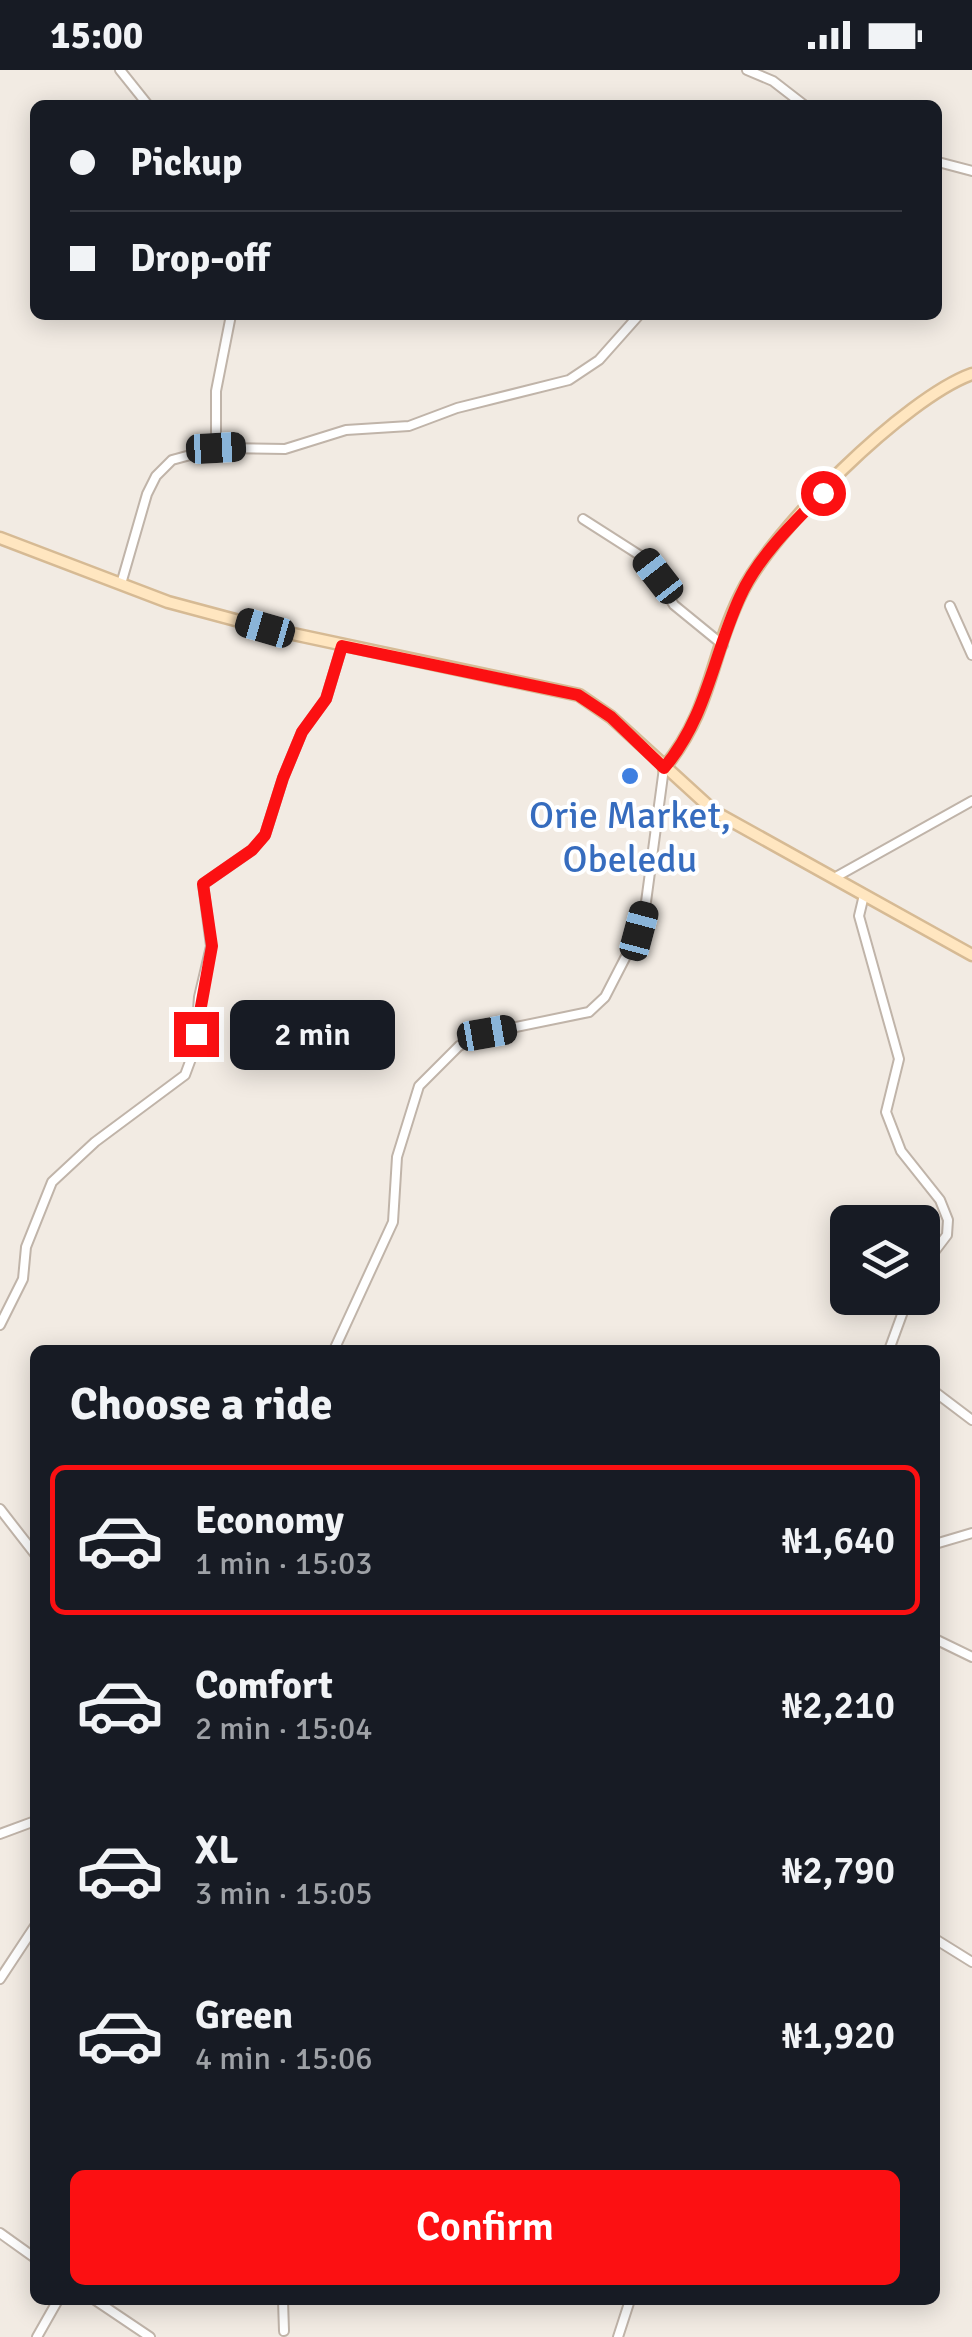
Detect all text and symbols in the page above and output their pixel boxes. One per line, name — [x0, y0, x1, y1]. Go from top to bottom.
text: 15:00 — [50, 12, 143, 59]
text: Pickup — [130, 139, 242, 186]
text: Drop-off — [130, 235, 270, 282]
car — [185, 431, 247, 465]
route start — [801, 471, 846, 516]
car — [628, 543, 688, 609]
car — [232, 605, 298, 651]
marker: Orie Market, Obeledu — [619, 765, 641, 787]
place label: Orie Market, Obeledu — [529, 792, 731, 883]
car — [617, 898, 661, 964]
callout: 2 min — [231, 999, 396, 1069]
route end — [174, 1012, 219, 1057]
car — [455, 1013, 519, 1053]
text: 2 min — [274, 1015, 351, 1054]
map controls — [830, 1205, 940, 1315]
button: layers — [830, 1205, 940, 1315]
text: Choose a ride — [70, 1377, 333, 1432]
icon: car — [75, 1495, 165, 1585]
text: Economy — [195, 1497, 344, 1544]
text: ₦1,640 — [782, 1517, 895, 1564]
text: 1 min · 15:03 — [195, 1544, 373, 1583]
icon: car — [75, 1660, 165, 1750]
text: Comfort — [195, 1662, 333, 1709]
text: ₦2,210 — [782, 1682, 895, 1729]
text: 2 min · 15:04 — [195, 1709, 373, 1748]
icon: car — [75, 1825, 165, 1915]
text: XL — [195, 1827, 238, 1874]
text: ₦2,790 — [782, 1847, 895, 1894]
text: 3 min · 15:05 — [195, 1874, 373, 1913]
icon: car — [75, 1990, 165, 2080]
text: Green — [195, 1992, 293, 2039]
text: ₦1,920 — [782, 2012, 895, 2059]
text: 4 min · 15:06 — [195, 2039, 373, 2078]
button: Confirm — [70, 2170, 900, 2285]

